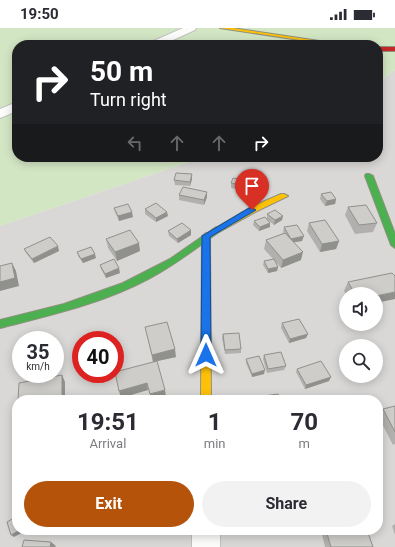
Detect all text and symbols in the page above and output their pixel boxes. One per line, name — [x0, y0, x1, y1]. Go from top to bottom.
text: 19:50 — [20, 5, 59, 23]
text: 50 m — [90, 55, 153, 88]
icon: right — [24, 56, 76, 108]
text: Turn right — [90, 89, 167, 110]
icon: left — [124, 132, 146, 154]
icon: ahead — [166, 132, 188, 154]
icon: ahead — [208, 132, 230, 154]
icon: right — [250, 132, 272, 154]
pin — [235, 169, 269, 210]
icon: arrive — [241, 175, 263, 197]
map controls — [339, 287, 383, 383]
button: sound — [339, 287, 383, 331]
speed limit sign: 40 — [72, 331, 124, 383]
position arrow — [185, 334, 227, 376]
button: search — [339, 339, 383, 383]
text: 35 — [27, 340, 49, 364]
text: km/h — [26, 361, 50, 372]
text: 19:51 — [77, 408, 139, 436]
text: 1 — [208, 408, 222, 436]
text: 70 — [290, 408, 318, 436]
text: Arrival — [89, 436, 126, 451]
text: min — [204, 436, 226, 451]
text: m — [299, 436, 310, 451]
button: Exit — [24, 481, 194, 527]
button: Share — [202, 481, 371, 527]

